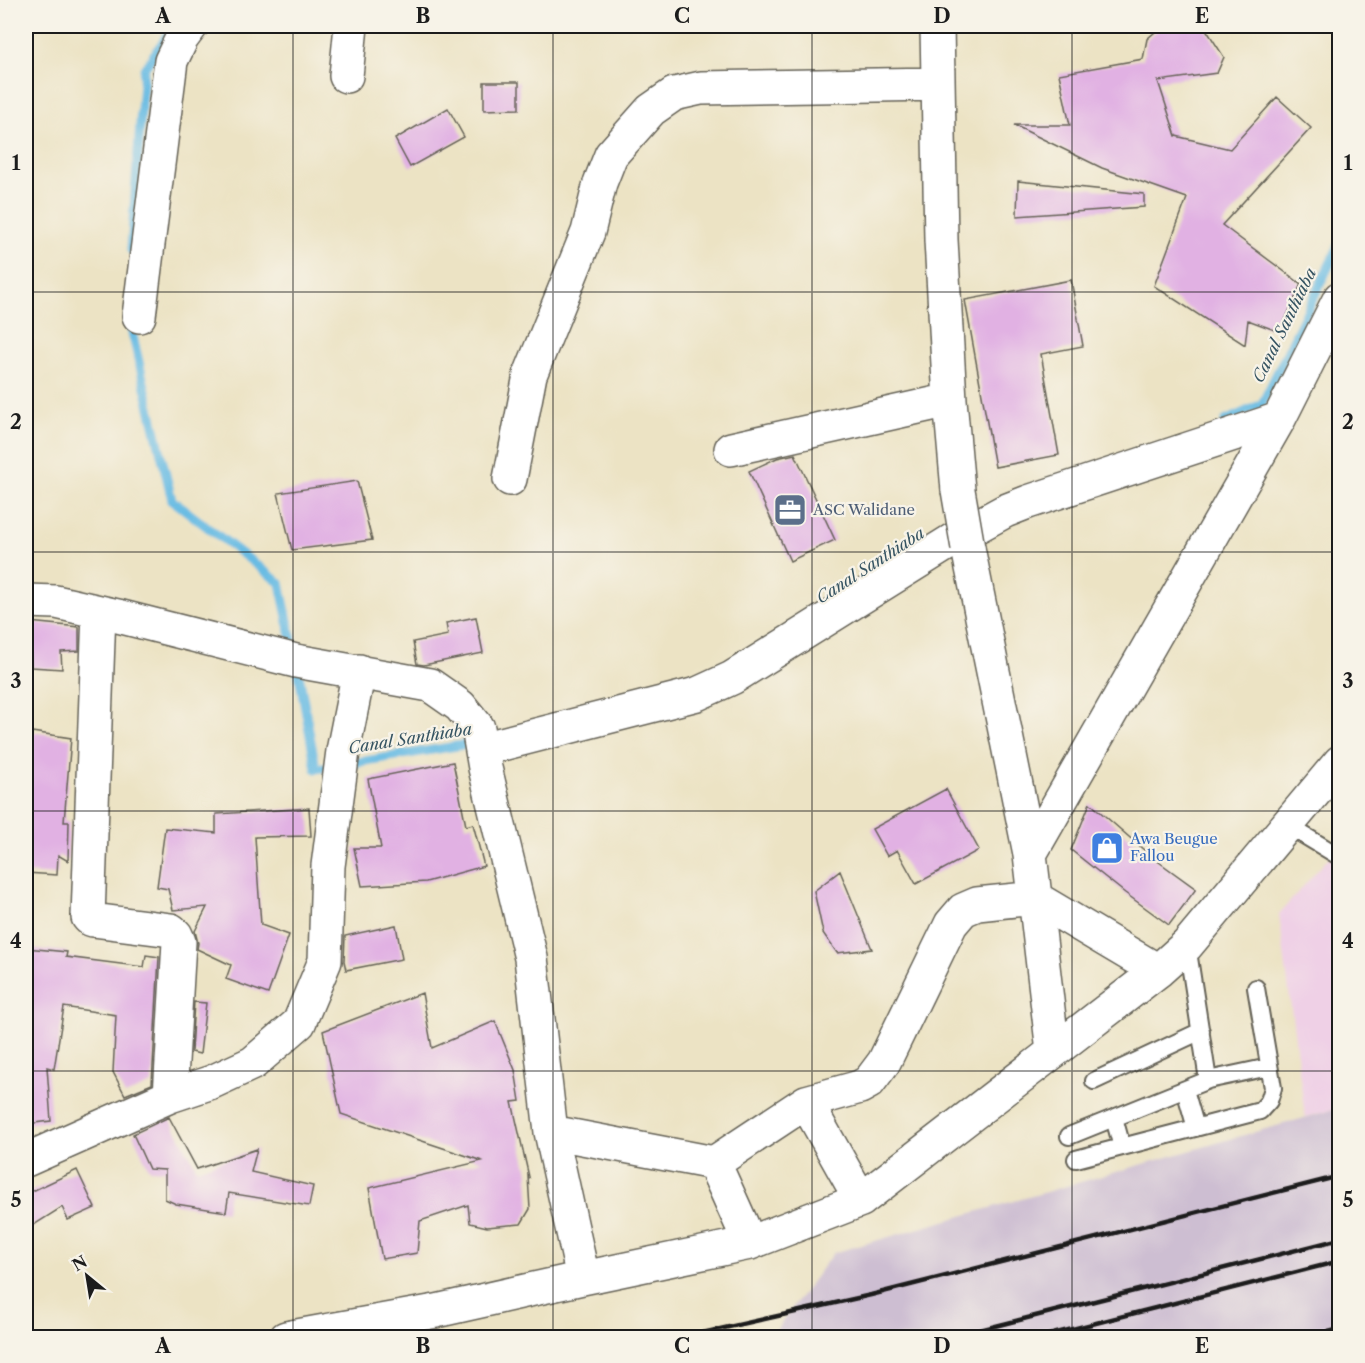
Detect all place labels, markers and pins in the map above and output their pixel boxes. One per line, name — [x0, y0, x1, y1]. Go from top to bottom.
office icon: ASC Walidane — [772, 492, 808, 528]
place label: ASC Walidane — [812, 500, 915, 519]
place label: Awa Beugue Fallou — [1129, 829, 1218, 865]
shop icon: Awa Beugue Fallou — [1089, 830, 1125, 866]

